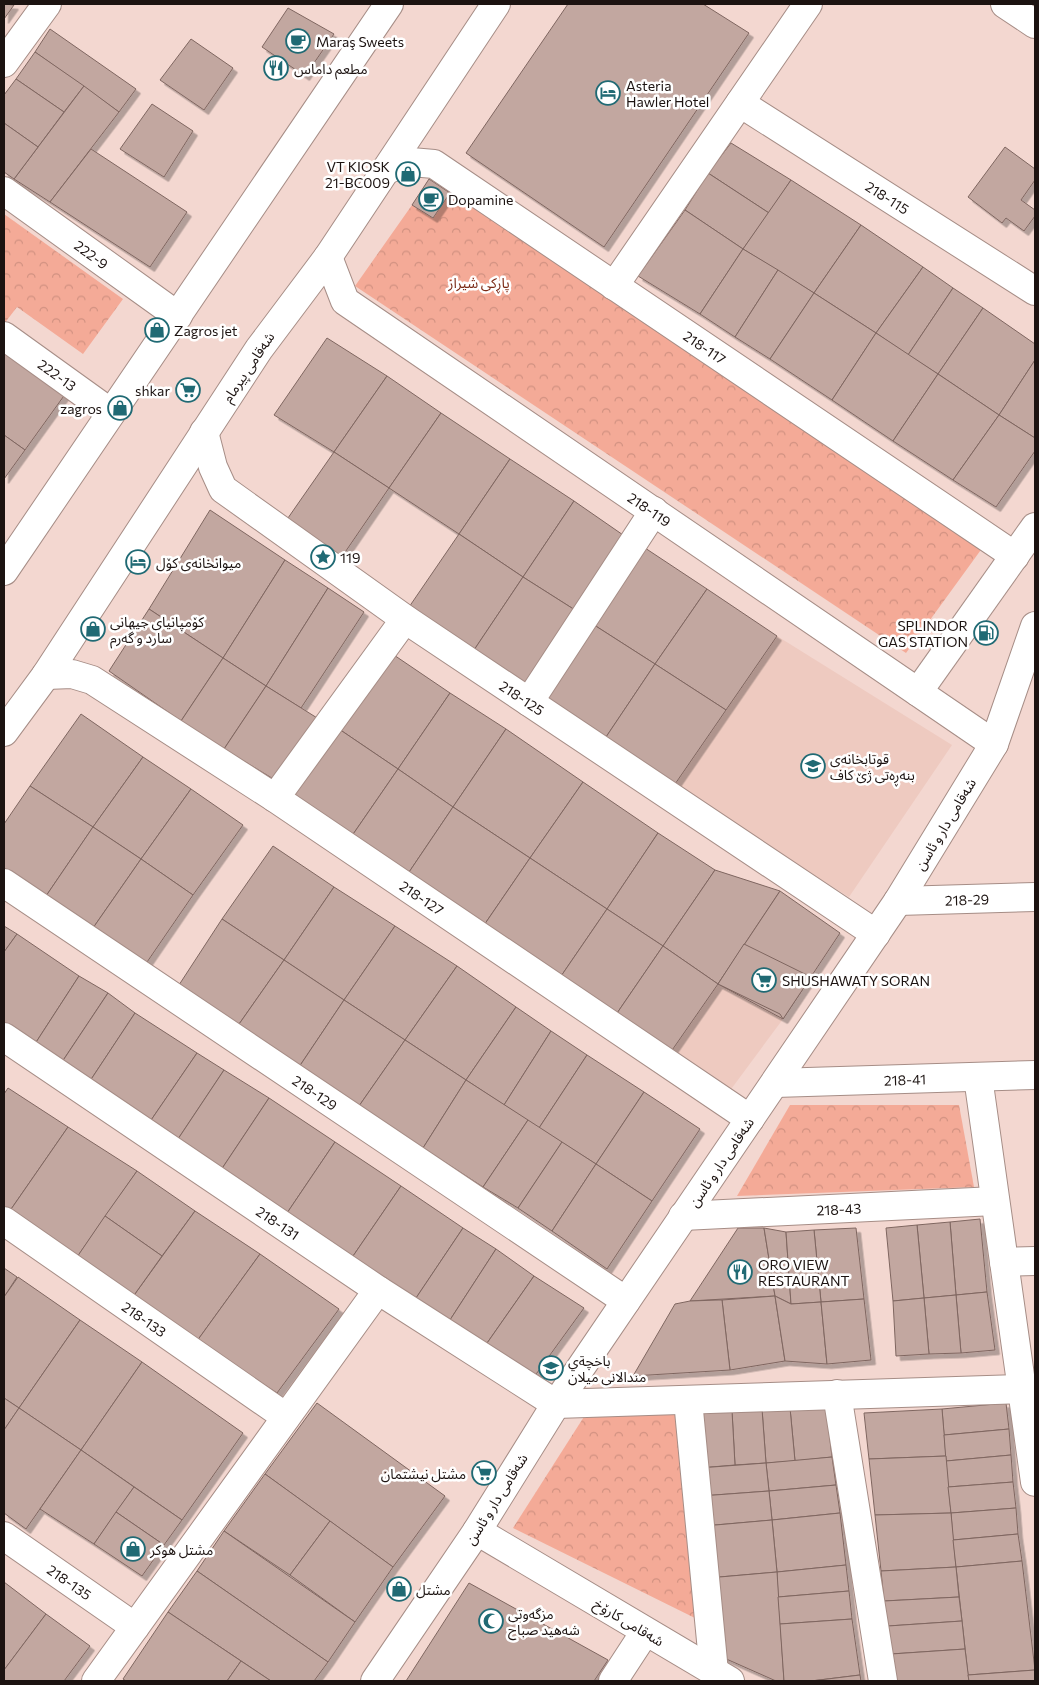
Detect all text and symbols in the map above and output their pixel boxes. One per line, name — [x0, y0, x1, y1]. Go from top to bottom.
cafe icon: Maraş Sweets — [285, 28, 311, 54]
place label: Maraş Sweets — [316, 33, 404, 50]
restaurant icon: مطعم داماس — [263, 55, 289, 81]
place label: مطعم داماس — [294, 60, 368, 80]
place label: Asteria Hawler Hotel — [626, 77, 709, 110]
hotel icon: Asteria Hawler Hotel — [595, 80, 621, 106]
place label: VT KIOSK 21-BC009 — [325, 158, 390, 191]
shop icon: VT KIOSK 21-BC009 — [395, 161, 421, 187]
street label: 218-115 — [863, 177, 912, 217]
cafe icon: Dopamine — [418, 186, 444, 212]
place label: Dopamine — [448, 191, 514, 208]
street label: 222-9 — [71, 236, 112, 272]
park label: پاڕکی شیراز — [447, 274, 510, 294]
shop icon: Zagros jet — [144, 317, 170, 343]
place label: Zagros jet — [174, 322, 238, 339]
street label: 218-117 — [680, 326, 729, 367]
street label: شەقامی پیرمام — [218, 329, 280, 407]
street label: 222-13 — [35, 355, 80, 394]
supermarket icon: shkar — [175, 377, 201, 403]
place label: shkar — [135, 382, 170, 399]
shop icon: zagros — [107, 395, 133, 421]
place label: zagros — [60, 400, 102, 417]
street label: 218-119 — [625, 488, 675, 530]
place icon: 119 — [310, 544, 336, 570]
hotel icon: میوانخانەی کۆل — [125, 549, 151, 575]
place label: 119 — [340, 549, 360, 566]
place label: میوانخانەی کۆل — [156, 554, 241, 572]
place label: کۆمپانیای جیهانی سارد و گەرم — [110, 613, 204, 649]
shop icon: کۆمپانیای جیهانی سارد و گەرم — [80, 616, 106, 642]
place label: SPLINDOR GAS STATION — [878, 617, 968, 650]
fuel station icon: SPLINDOR GAS STATION — [973, 620, 999, 646]
street label: 218-125 — [497, 676, 548, 718]
place label: قوتابخانەی بنەڕەتی ژێ کاف — [830, 750, 915, 786]
school or university icon: قوتابخانەی بنەڕەتی ژێ کاف — [800, 753, 826, 779]
street label: شەقامی دار و ئاسن — [911, 775, 980, 874]
street label: 218-127 — [397, 876, 447, 918]
street label: 218-29 — [945, 890, 989, 908]
supermarket icon: SHUSHAWATY SORAN — [751, 967, 777, 993]
place label: SHUSHAWATY SORAN — [782, 972, 930, 989]
street label: 218-41 — [884, 1070, 926, 1088]
street label: 218-129 — [290, 1071, 341, 1113]
street label: شەقامی دار و ئاسن — [685, 1114, 758, 1211]
street label: 218-43 — [816, 1199, 861, 1218]
street label: 218-131 — [253, 1202, 303, 1243]
place label: ORO VIEW RESTAURANT — [758, 1256, 850, 1289]
restaurant icon: ORO VIEW RESTAURANT — [727, 1259, 753, 1285]
street label: 218-133 — [119, 1297, 170, 1340]
place label: باخچةي مندالانى ميلان — [568, 1352, 646, 1386]
school or university icon: باخچةي مندالانى ميلان — [538, 1355, 564, 1381]
street label: شەقامی دار و ئاسن — [461, 1450, 532, 1548]
supermarket icon: مشتل نيشتمان — [471, 1460, 497, 1486]
place label: مشتل نيشتمان — [381, 1465, 466, 1483]
shop icon: مشتل هوكر — [120, 1536, 146, 1562]
place label: مشتل هوكر — [149, 1541, 213, 1559]
street label: 218-135 — [44, 1560, 95, 1603]
shop icon: مشتل — [386, 1576, 412, 1602]
place label: مشتل — [416, 1581, 451, 1599]
street label: شەقامی کارۆخ — [589, 1594, 667, 1652]
place label: مزگه‌وتی شه‌هید صباح — [508, 1605, 580, 1641]
mosque icon: مزگه‌وتی شه‌هید صباح — [478, 1608, 504, 1634]

